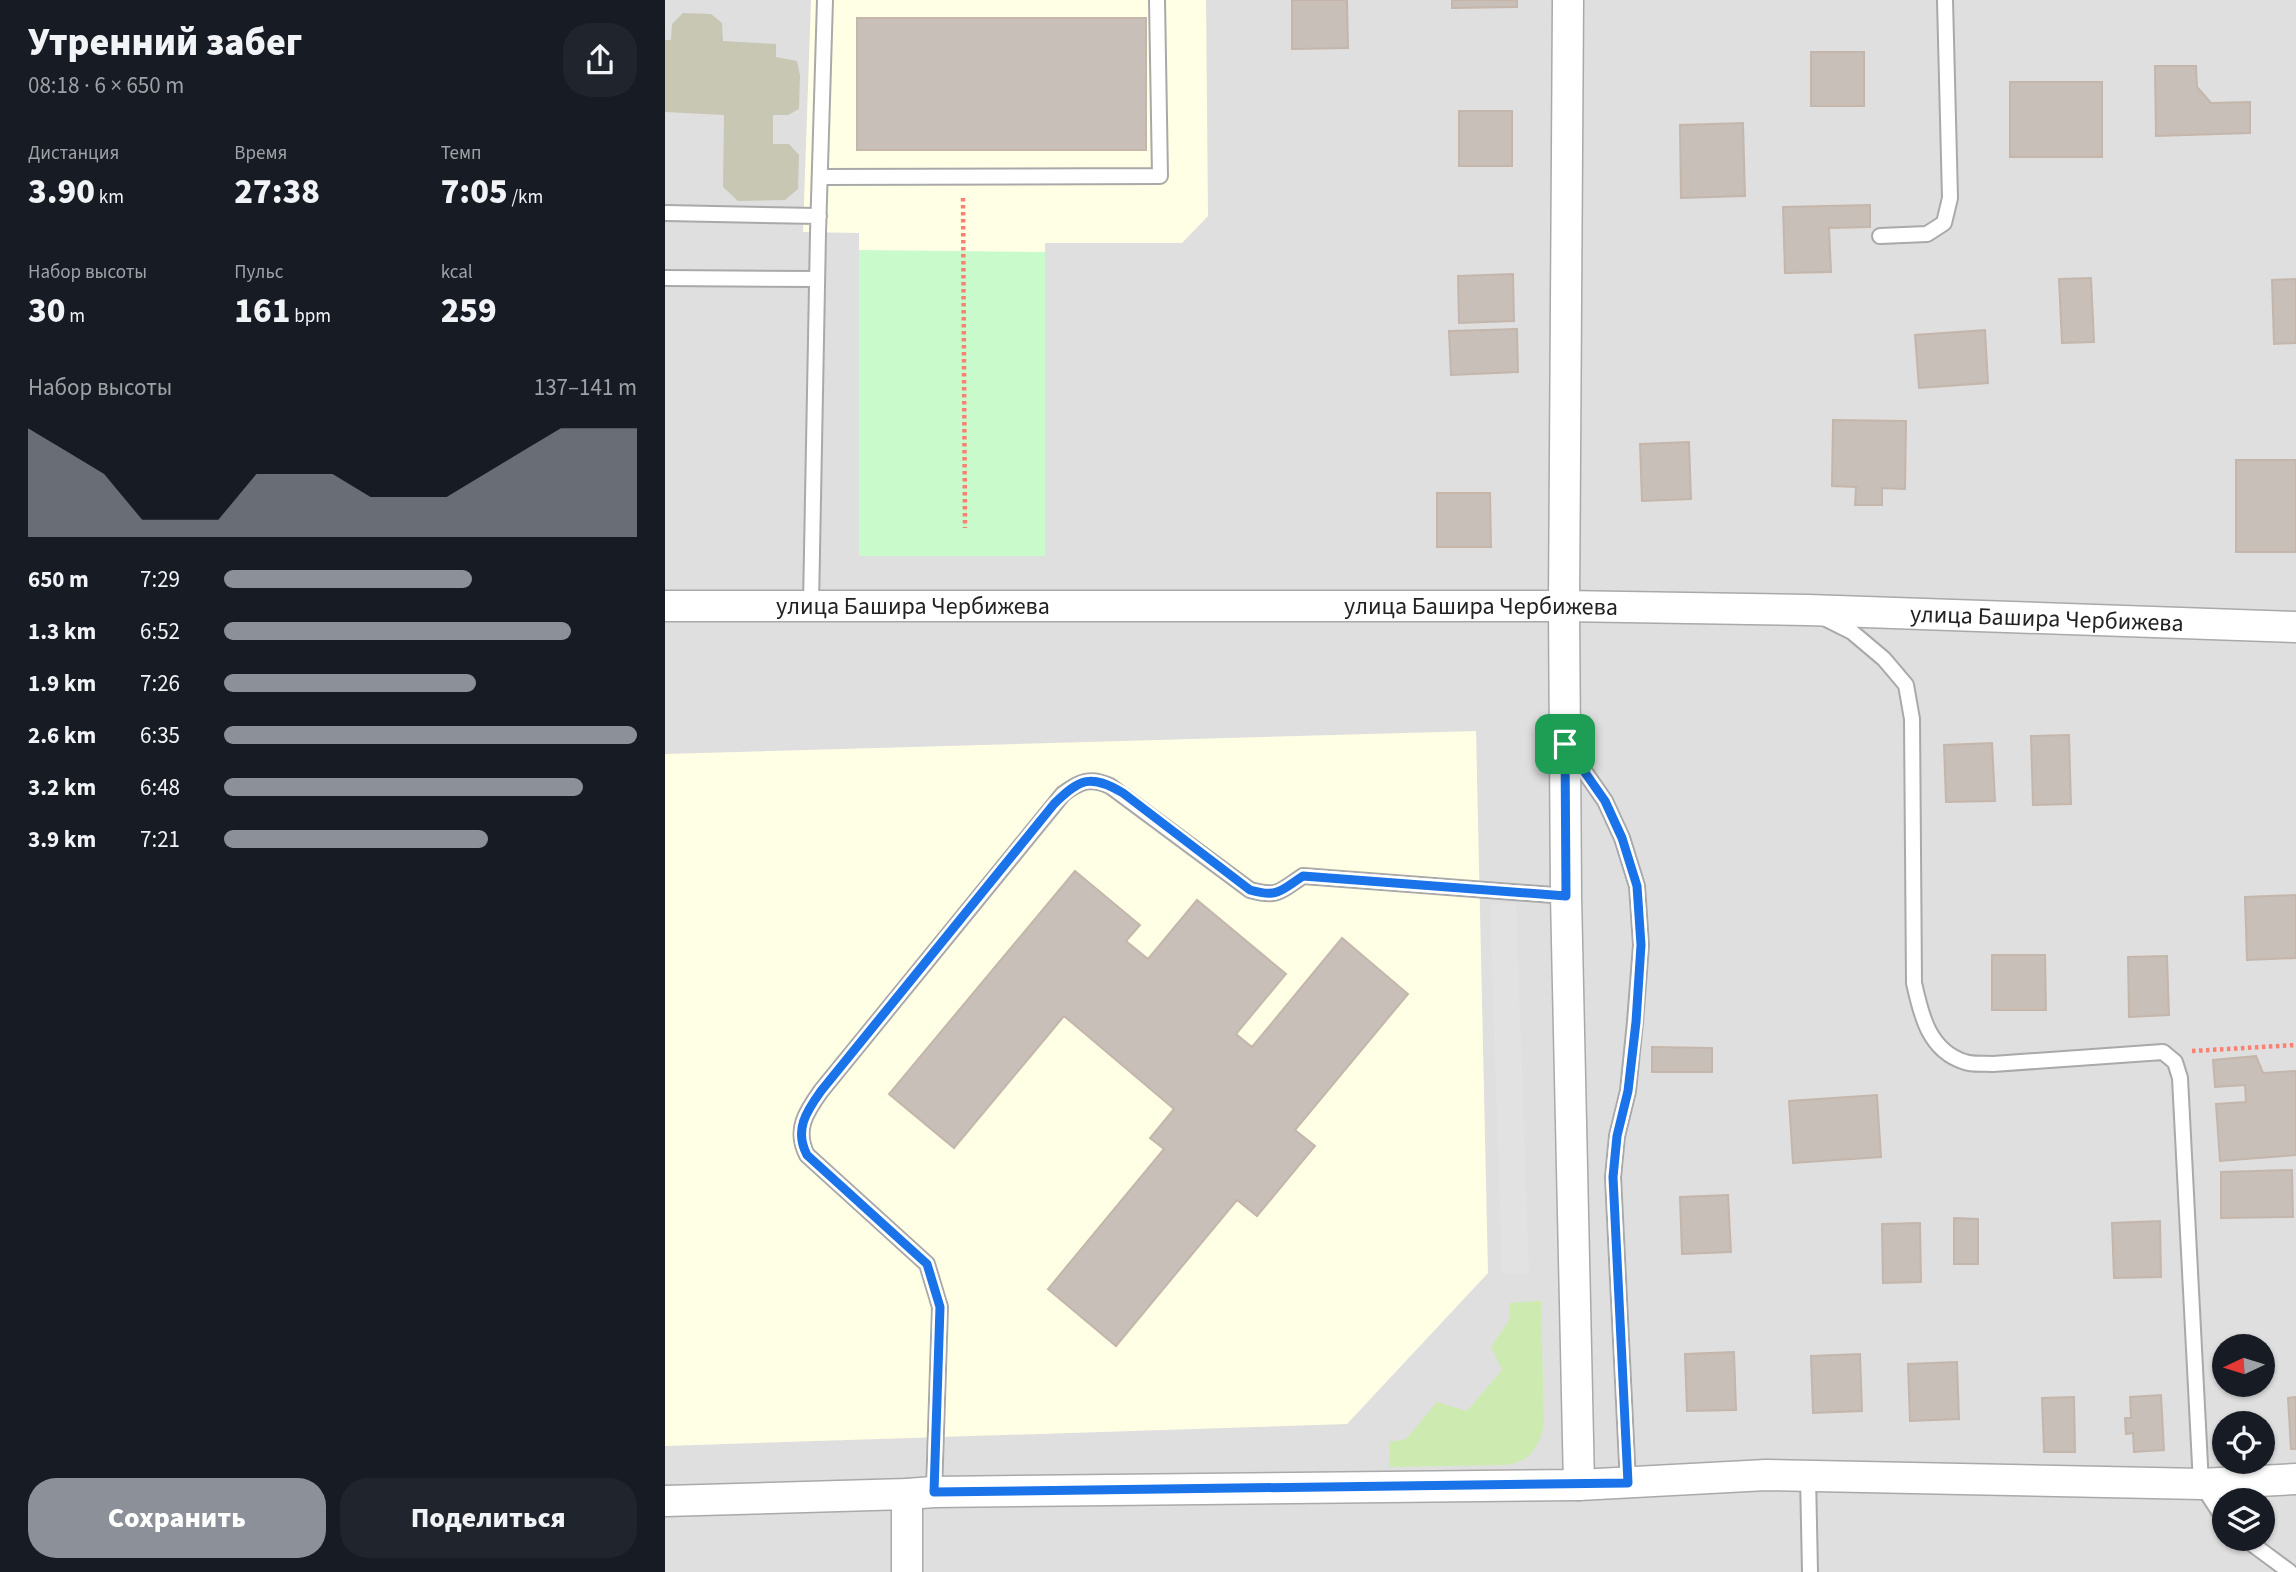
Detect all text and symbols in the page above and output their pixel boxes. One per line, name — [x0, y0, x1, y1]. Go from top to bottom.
text: Утренний забег — [28, 16, 302, 70]
button: share — [563, 23, 637, 97]
text: 08:18 · 6 × 650 m — [28, 69, 184, 102]
text: Дистанция — [28, 140, 119, 167]
text: Время — [234, 140, 287, 167]
text: Темп — [441, 140, 482, 167]
text: 3.90 — [28, 167, 95, 217]
text: 27:38 — [234, 167, 320, 217]
text: 7:05 — [441, 167, 508, 217]
text: km — [95, 184, 124, 211]
text: /km — [508, 184, 543, 211]
text: Набор высоты — [28, 259, 147, 286]
text: Пульс — [234, 259, 283, 286]
text: kcal — [441, 259, 473, 286]
text: 30 — [28, 286, 65, 336]
text: 161 — [234, 286, 290, 336]
text: 259 — [441, 286, 497, 336]
text: m — [65, 303, 85, 330]
text: bpm — [290, 303, 331, 330]
text: Набор высоты — [28, 371, 172, 404]
text: 137–141 m — [534, 371, 637, 404]
text: 650 m — [28, 563, 89, 596]
text: 7:29 — [140, 563, 180, 596]
street label: улица Башира Чербижева — [776, 589, 1050, 624]
street label: улица Башира Чербижева — [1344, 589, 1618, 624]
street label: улица Башира Чербижева — [1909, 596, 2184, 641]
text: 1.3 km — [28, 615, 96, 648]
text: 6:52 — [140, 615, 180, 648]
text: 1.9 km — [28, 667, 96, 700]
text: 7:26 — [140, 667, 180, 700]
pin — [1535, 714, 1595, 774]
text: 2.6 km — [28, 719, 96, 752]
text: 6:35 — [140, 719, 180, 752]
icon: arrive — [1546, 725, 1584, 763]
text: 3.2 km — [28, 771, 96, 804]
text: 6:48 — [140, 771, 180, 804]
text: 3.9 km — [28, 823, 96, 856]
text: 7:21 — [140, 823, 180, 856]
north arrow — [2212, 1334, 2275, 1396]
map controls — [2212, 1334, 2275, 1551]
button: locate — [2212, 1411, 2275, 1474]
button: Сохранить — [28, 1478, 326, 1558]
button: Поделиться — [340, 1478, 637, 1558]
button: layers — [2212, 1488, 2275, 1551]

